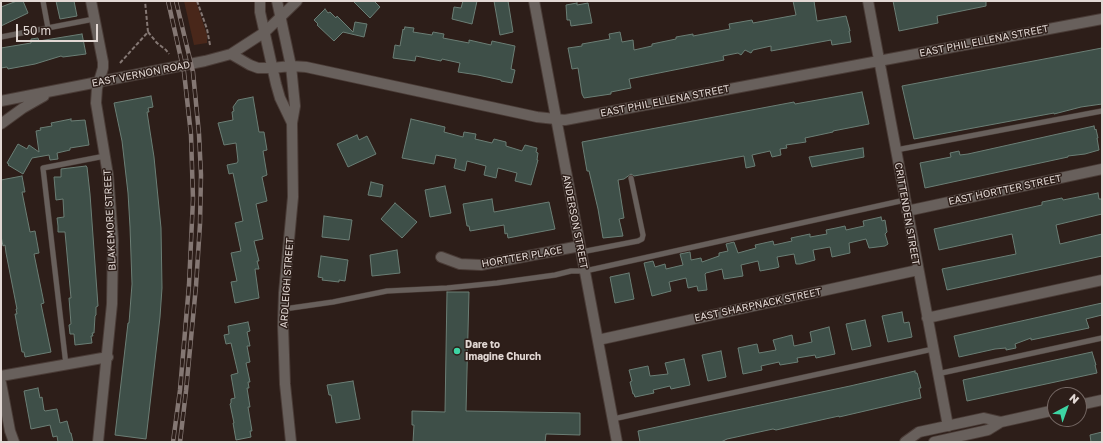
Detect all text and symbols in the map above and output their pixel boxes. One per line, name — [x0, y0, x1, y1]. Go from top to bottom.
scale bar — [18, 16, 100, 42]
text: 50 m — [23, 23, 51, 38]
street label: EAST PHIL ELLENA STREET — [918, 23, 1050, 59]
street label: EAST VERNON ROAD — [91, 59, 191, 89]
street label: EAST PHIL ELLENA STREET — [599, 83, 731, 119]
street label: CRITTENDEN STREET — [892, 162, 922, 266]
street label: BLAKEMORE STREET — [101, 169, 119, 271]
street label: EAST HORTTER STREET — [947, 172, 1063, 208]
street label: ANDERSON STREET — [560, 174, 590, 270]
street label: ARDLEIGH STREET — [278, 237, 296, 329]
street label: HORTTER PLACE — [481, 244, 563, 270]
street label: EAST SHARPNACK STREET — [693, 286, 823, 324]
place label: Dare to Imagine Church — [465, 339, 541, 362]
marker: Dare to Imagine Church — [452, 346, 462, 356]
north arrow — [1047, 387, 1087, 427]
text: N — [1067, 391, 1082, 406]

